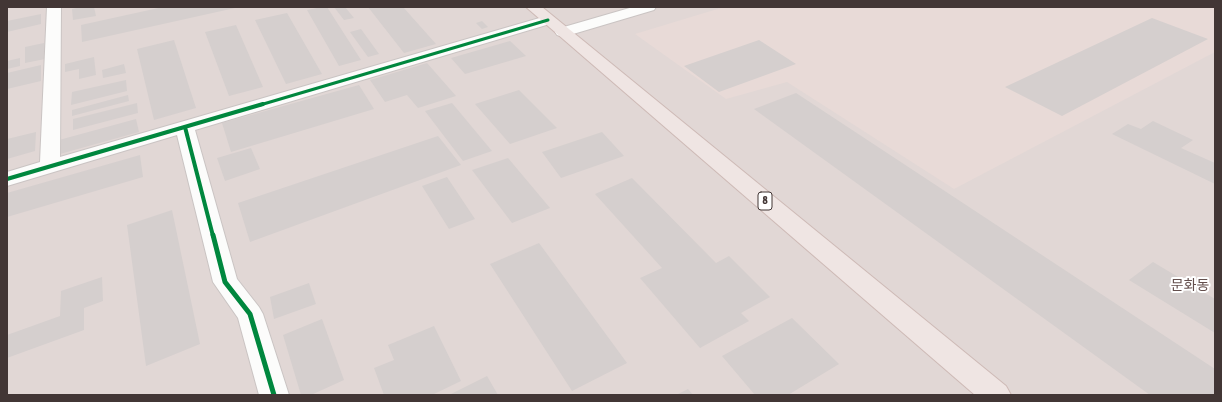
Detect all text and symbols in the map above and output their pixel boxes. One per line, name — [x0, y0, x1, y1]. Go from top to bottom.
road number: 8 — [758, 192, 772, 210]
district label: 문화동 — [1171, 278, 1209, 294]

